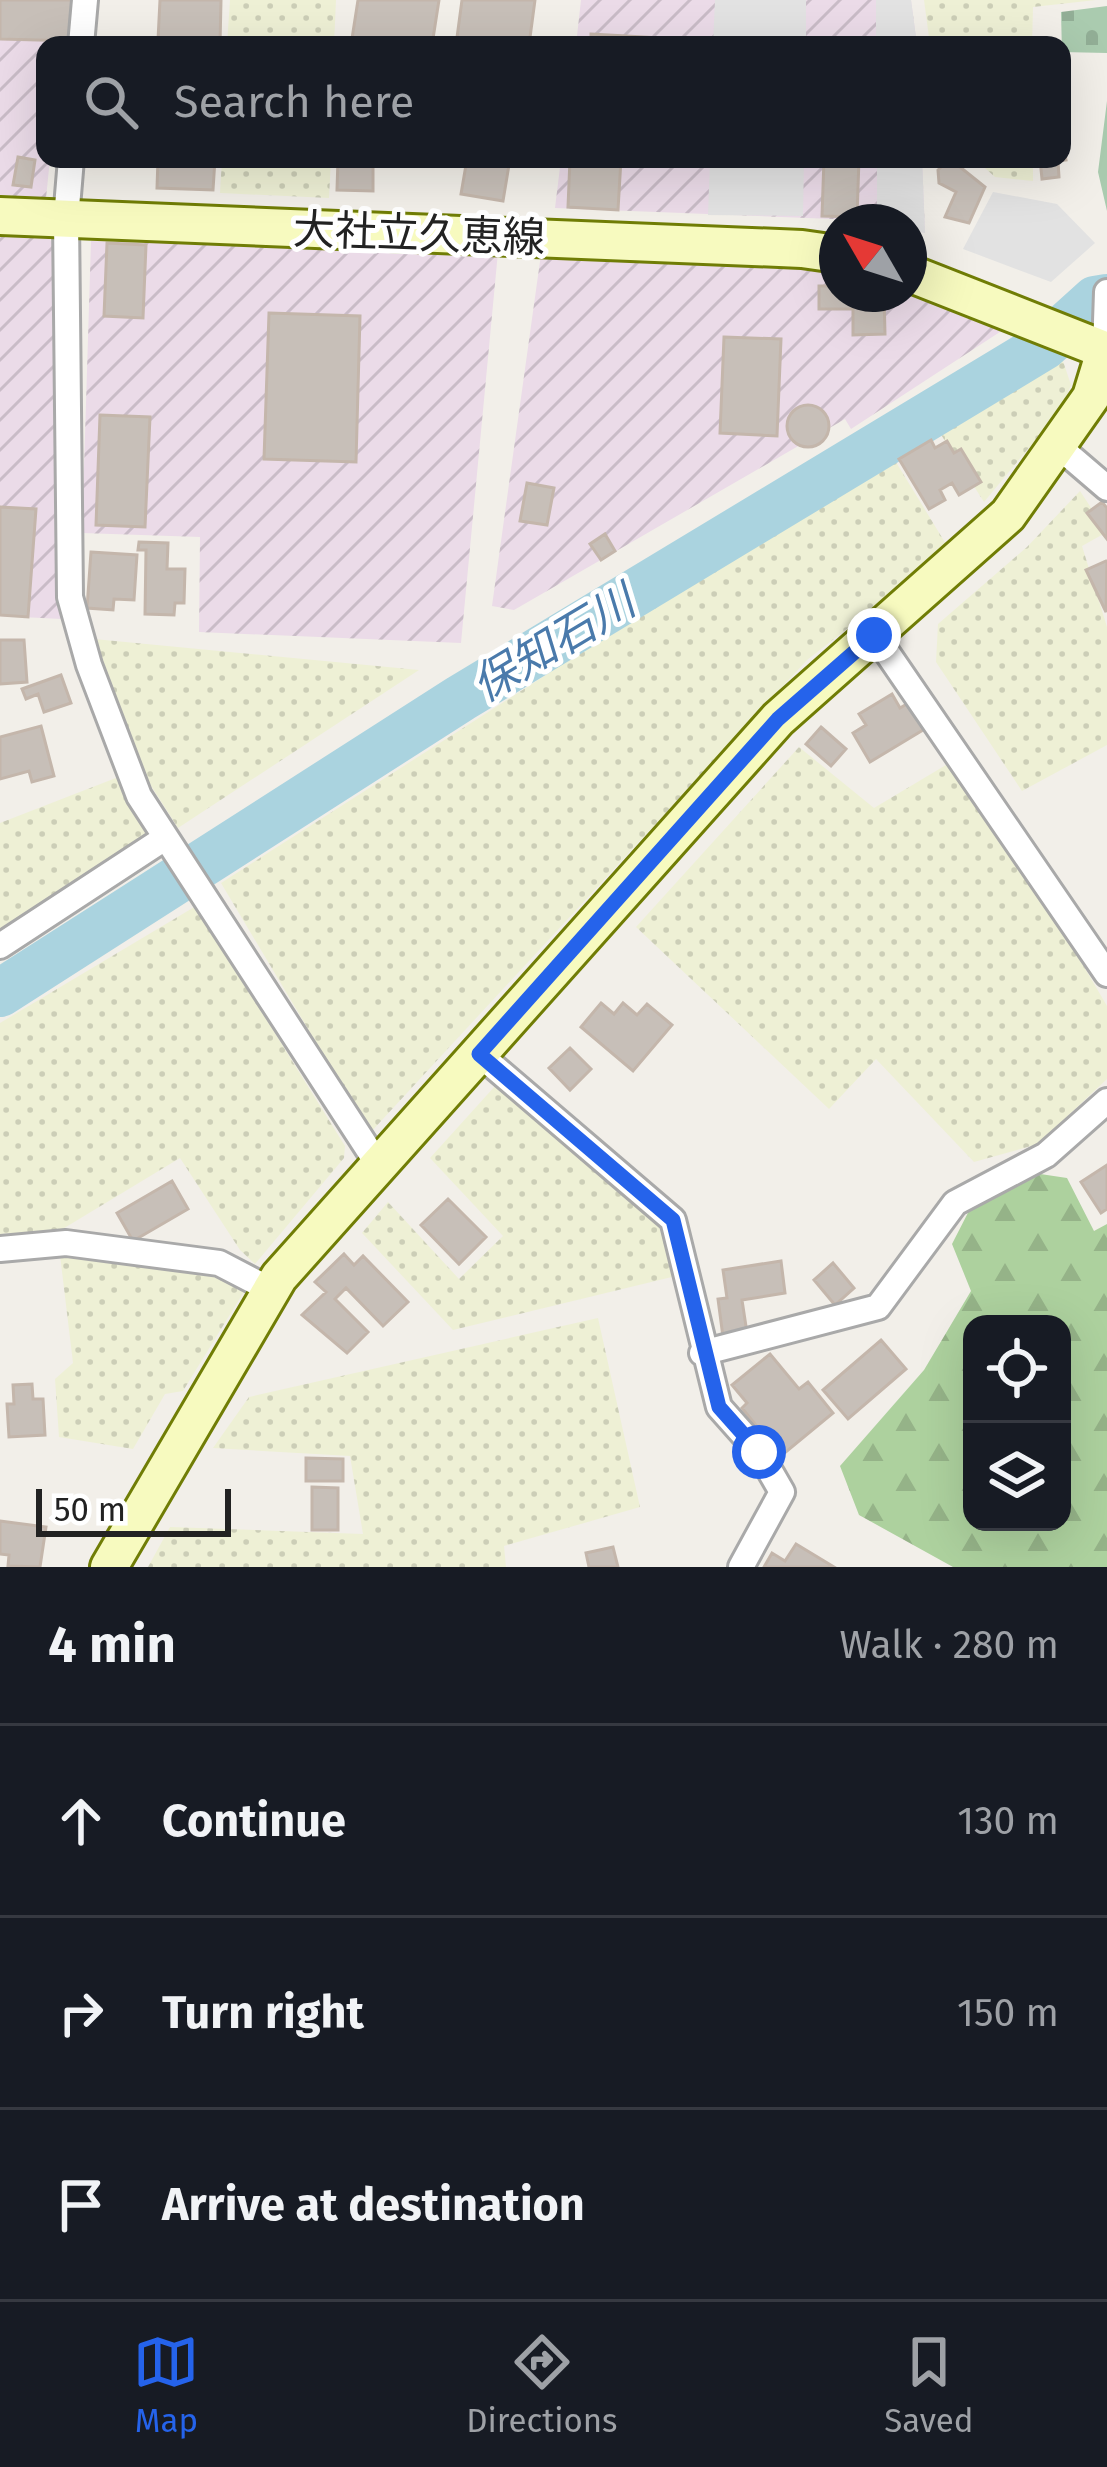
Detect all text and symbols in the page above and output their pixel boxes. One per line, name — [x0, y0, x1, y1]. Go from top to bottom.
search box — [36, 36, 1071, 168]
icon: search — [78, 69, 144, 135]
text: Search here — [174, 75, 414, 129]
north arrow — [819, 204, 927, 312]
street label: 大社立久恵線 — [292, 205, 546, 263]
water label: 保知石川 — [462, 572, 648, 713]
route end — [847, 608, 901, 662]
map controls — [963, 1315, 1071, 1531]
button: locate — [963, 1315, 1071, 1423]
button: layers — [963, 1423, 1071, 1531]
route start — [732, 1425, 786, 1479]
scale bar — [36, 1483, 231, 1536]
text: 50 m — [54, 1490, 126, 1530]
text: 4 min — [48, 1614, 176, 1676]
text: Walk · 280 m — [839, 1622, 1059, 1668]
icon: ahead — [48, 1788, 114, 1854]
text: Continue — [162, 1794, 346, 1848]
text: 130 m — [957, 1798, 1059, 1844]
icon: right — [48, 1980, 114, 2046]
text: Turn right — [162, 1986, 364, 2040]
text: 150 m — [957, 1990, 1059, 2036]
icon: arrive — [48, 2172, 114, 2238]
text: Arrive at destination — [162, 2178, 585, 2232]
tab: Map — [133, 2329, 199, 2441]
tab: Directions — [466, 2329, 618, 2441]
tab: Saved — [884, 2329, 974, 2441]

